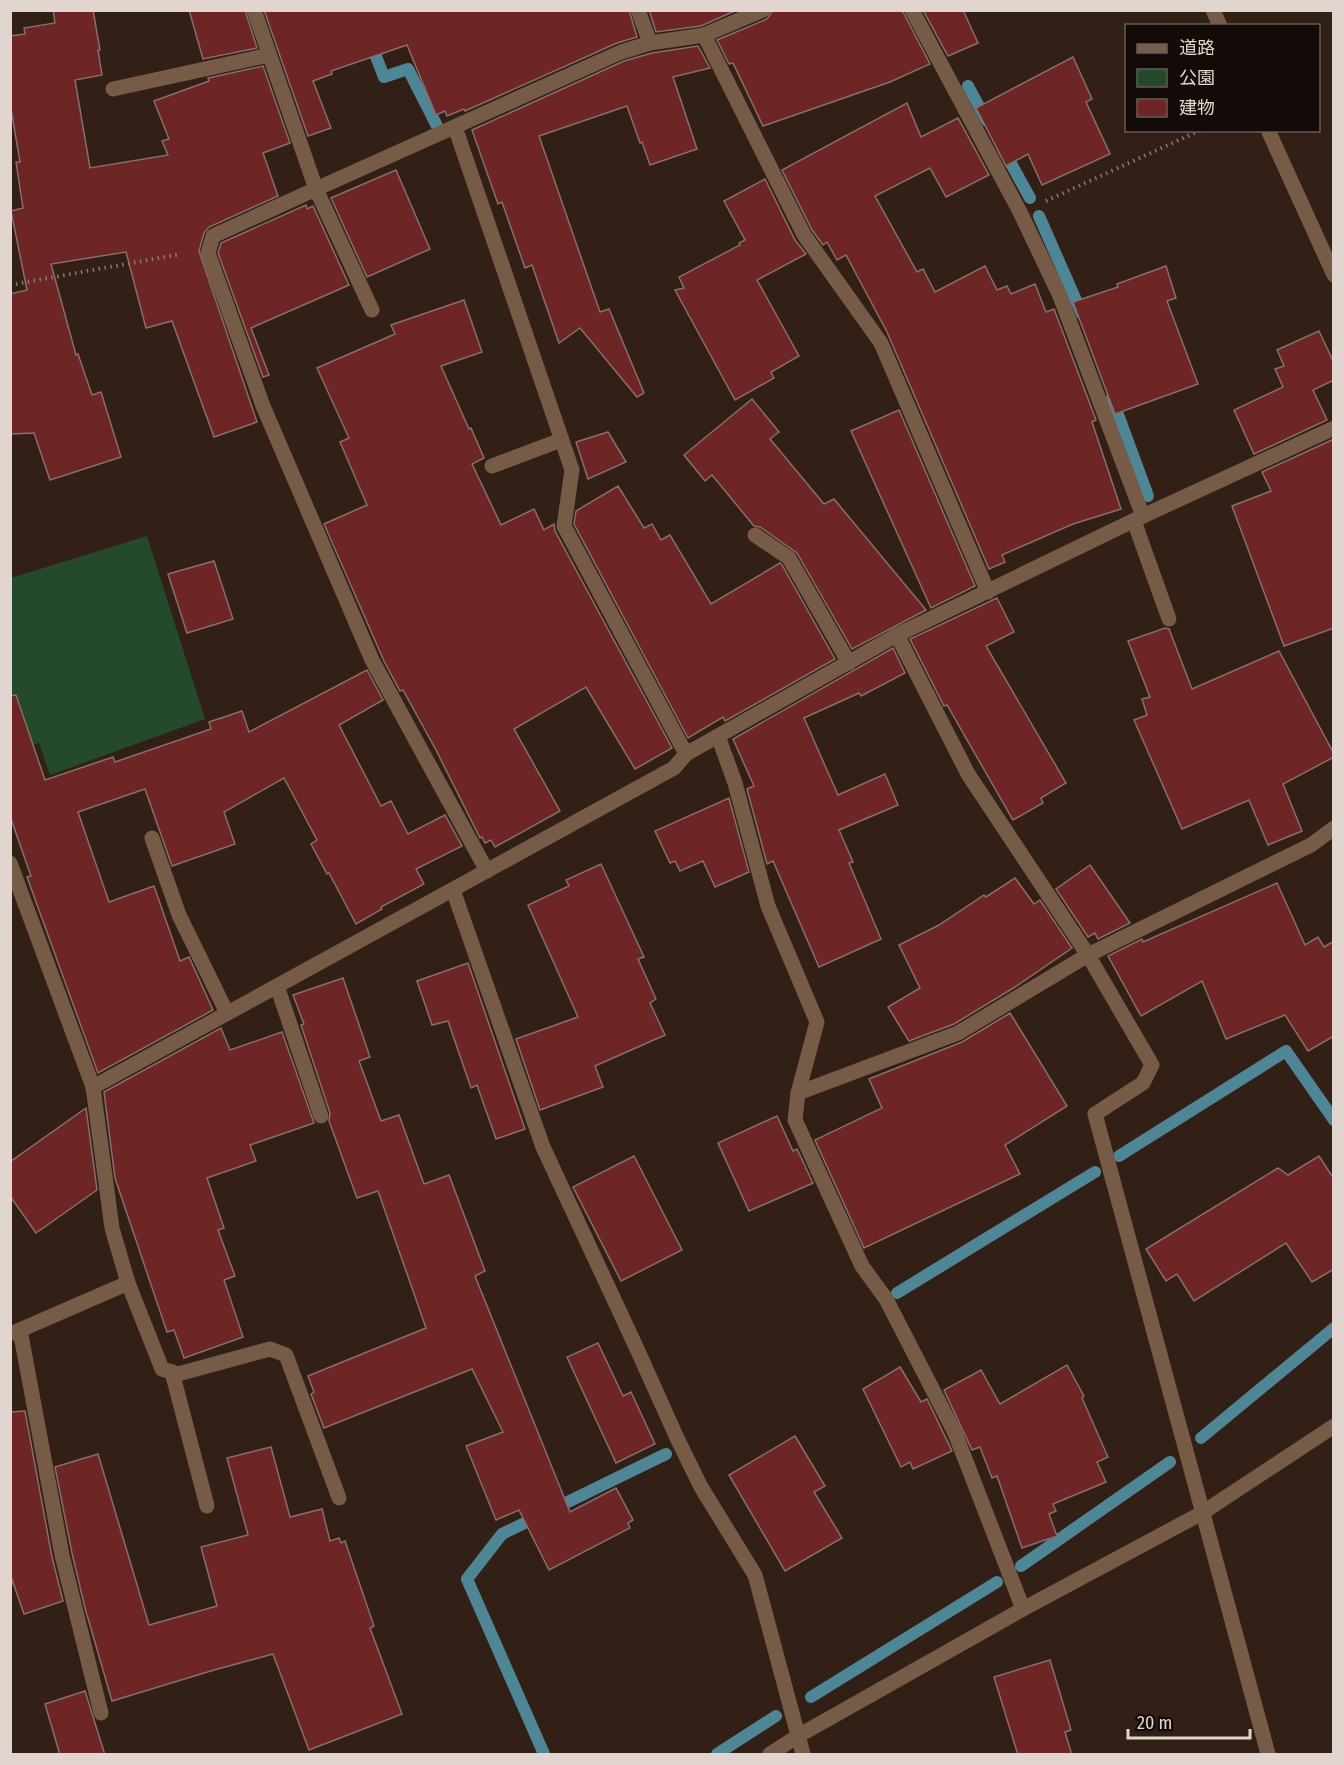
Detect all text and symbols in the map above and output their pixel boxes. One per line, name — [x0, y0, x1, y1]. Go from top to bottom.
legend — [1125, 24, 1320, 132]
text: 道路 — [1179, 37, 1215, 59]
text: 公園 — [1179, 67, 1215, 89]
text: 建物 — [1179, 97, 1215, 119]
scale bar — [1128, 1702, 1250, 1740]
text: 20 m — [1137, 1712, 1172, 1734]

